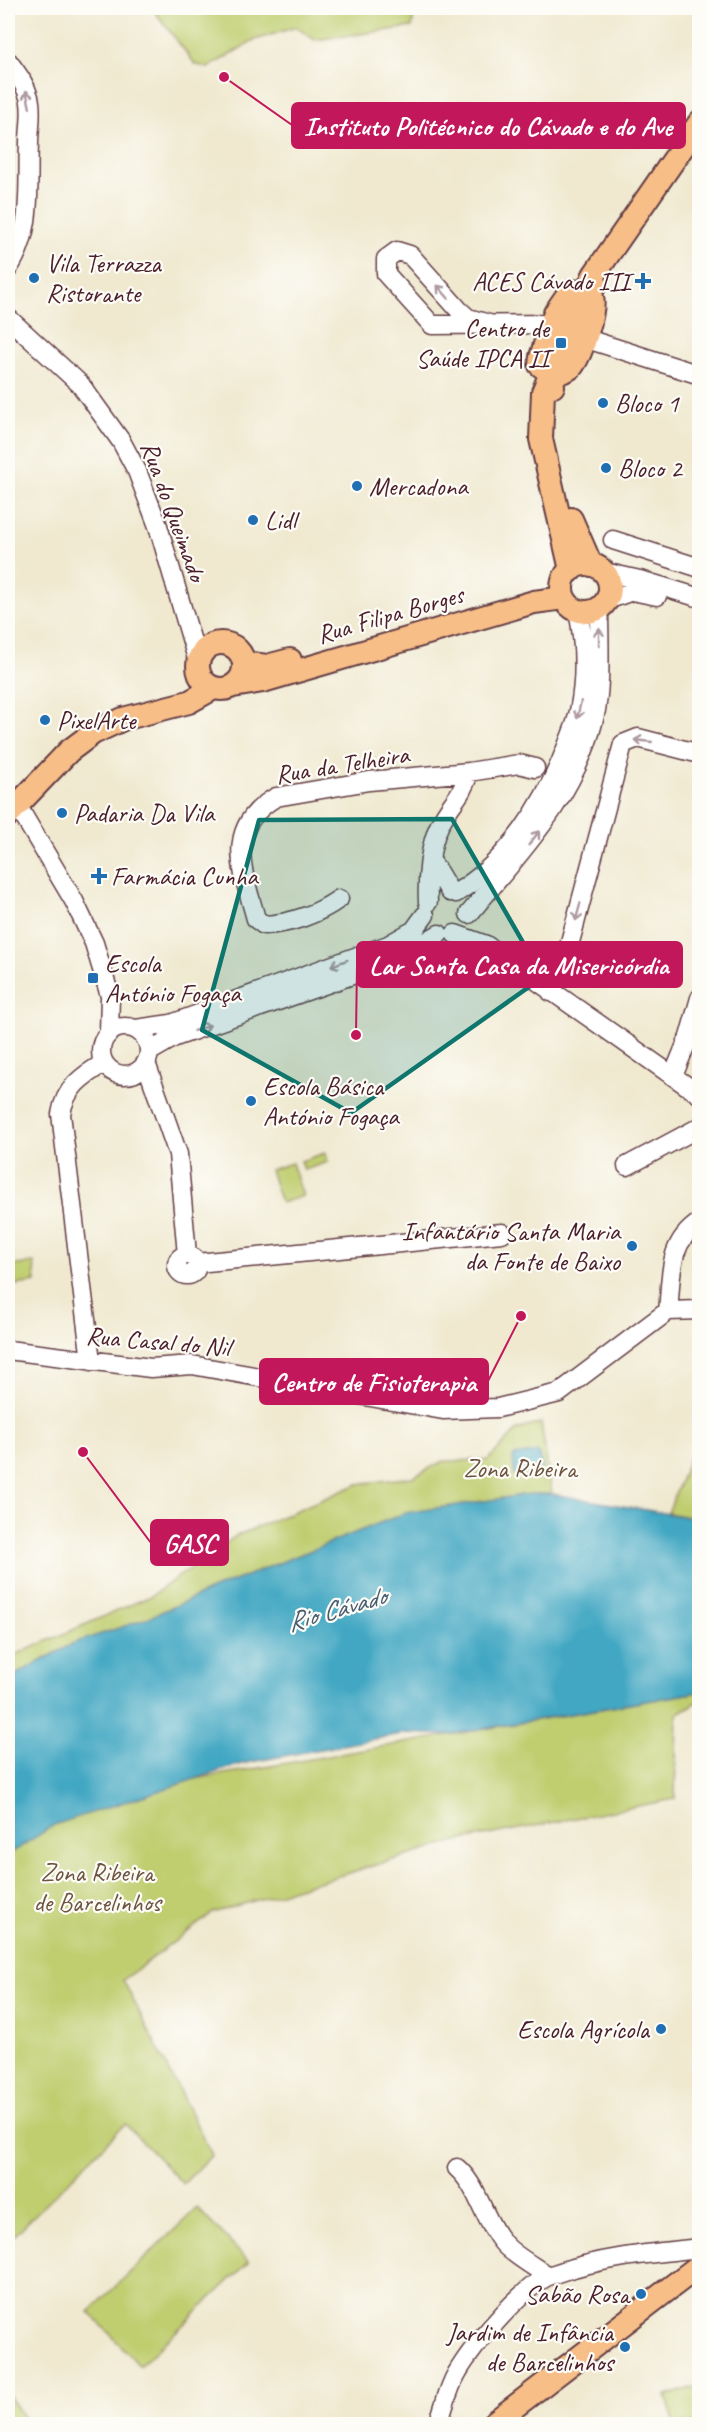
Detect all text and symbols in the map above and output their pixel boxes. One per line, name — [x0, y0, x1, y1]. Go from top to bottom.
one-way arrow — [22, 90, 33, 109]
callout: Instituto Politécnico do Cávado e do Ave — [292, 103, 685, 148]
text: Instituto Politécnico do Cávado e do Ave — [304, 109, 674, 143]
place label: Vila Terrazza Ristorante — [46, 247, 162, 310]
place label: ACES Cávado III — [472, 265, 636, 298]
marker: Vila Terrazza Ristorante — [27, 271, 41, 285]
marker: ACES Cávado III — [634, 272, 652, 290]
one-way arrow — [436, 285, 450, 300]
place label: Centro de Saúde IPCA II — [416, 312, 555, 375]
marker: Centro de Saúde IPCA II — [554, 336, 568, 350]
place label: Bloco 1 — [615, 387, 680, 420]
marker: Bloco 1 — [596, 396, 610, 410]
street label: Rua do Queimado — [133, 437, 215, 588]
place label: Bloco 2 — [618, 452, 684, 485]
marker: Bloco 2 — [599, 461, 613, 475]
place label: Mercadona — [369, 470, 469, 503]
marker: Mercadona — [350, 479, 364, 493]
place label: Lidl — [265, 504, 300, 537]
marker: Lidl — [246, 513, 260, 527]
street label: Rua Filipa Borges — [313, 577, 469, 651]
one-way arrow — [593, 627, 605, 647]
one-way arrow — [573, 700, 584, 720]
place label: PixelArte — [57, 704, 137, 737]
marker: PixelArte — [38, 713, 52, 727]
one-way arrow — [634, 735, 653, 746]
street label: Rua da Telheira — [273, 737, 413, 791]
place label: Padaria Da Vila — [74, 797, 216, 830]
marker: Padaria Da Vila — [55, 806, 69, 820]
one-way arrow — [528, 830, 541, 846]
place label: Farmácia Cunha — [111, 860, 259, 893]
marker: Farmácia Cunha — [92, 869, 106, 883]
one-way arrow — [572, 902, 583, 921]
callout: Lar Santa Casa da Misericórdia — [357, 942, 682, 987]
place label: Escola António Fogaça — [105, 947, 242, 1010]
text: Lar Santa Casa da Misericórdia — [369, 948, 671, 982]
one-way arrow — [330, 958, 349, 969]
marker: Escola António Fogaça — [86, 971, 100, 985]
one-way arrow — [192, 1021, 211, 1032]
place label: Escola Básica António Fogaça — [263, 1070, 400, 1133]
marker: Escola Básica António Fogaça — [244, 1094, 258, 1108]
place label: Infantário Santa Maria da Fonte de Baixo — [402, 1215, 622, 1278]
marker: Infantário Santa Maria da Fonte de Baixo — [625, 1239, 639, 1253]
street label: Rua Casal do Nil — [85, 1319, 236, 1365]
callout: Centro de Fisioterapia — [260, 1359, 488, 1404]
text: Centro de Fisioterapia — [272, 1365, 478, 1399]
park label: Zona Ribeira — [464, 1452, 579, 1485]
callout: GASC — [151, 1520, 228, 1565]
text: GASC — [164, 1526, 220, 1560]
water label: Rio Cávado — [283, 1578, 394, 1639]
park label: Zona Ribeira de Barcelinhos — [33, 1856, 163, 1919]
place label: Escola Agrícola — [517, 2013, 651, 2046]
marker: Escola Agrícola — [654, 2022, 668, 2036]
place label: Sabão Rosa — [525, 2278, 631, 2311]
marker: Sabão Rosa — [634, 2287, 648, 2301]
place label: Jardim de Infância de Barcelinhos — [445, 2316, 615, 2379]
marker: Jardim de Infância de Barcelinhos — [618, 2340, 632, 2354]

